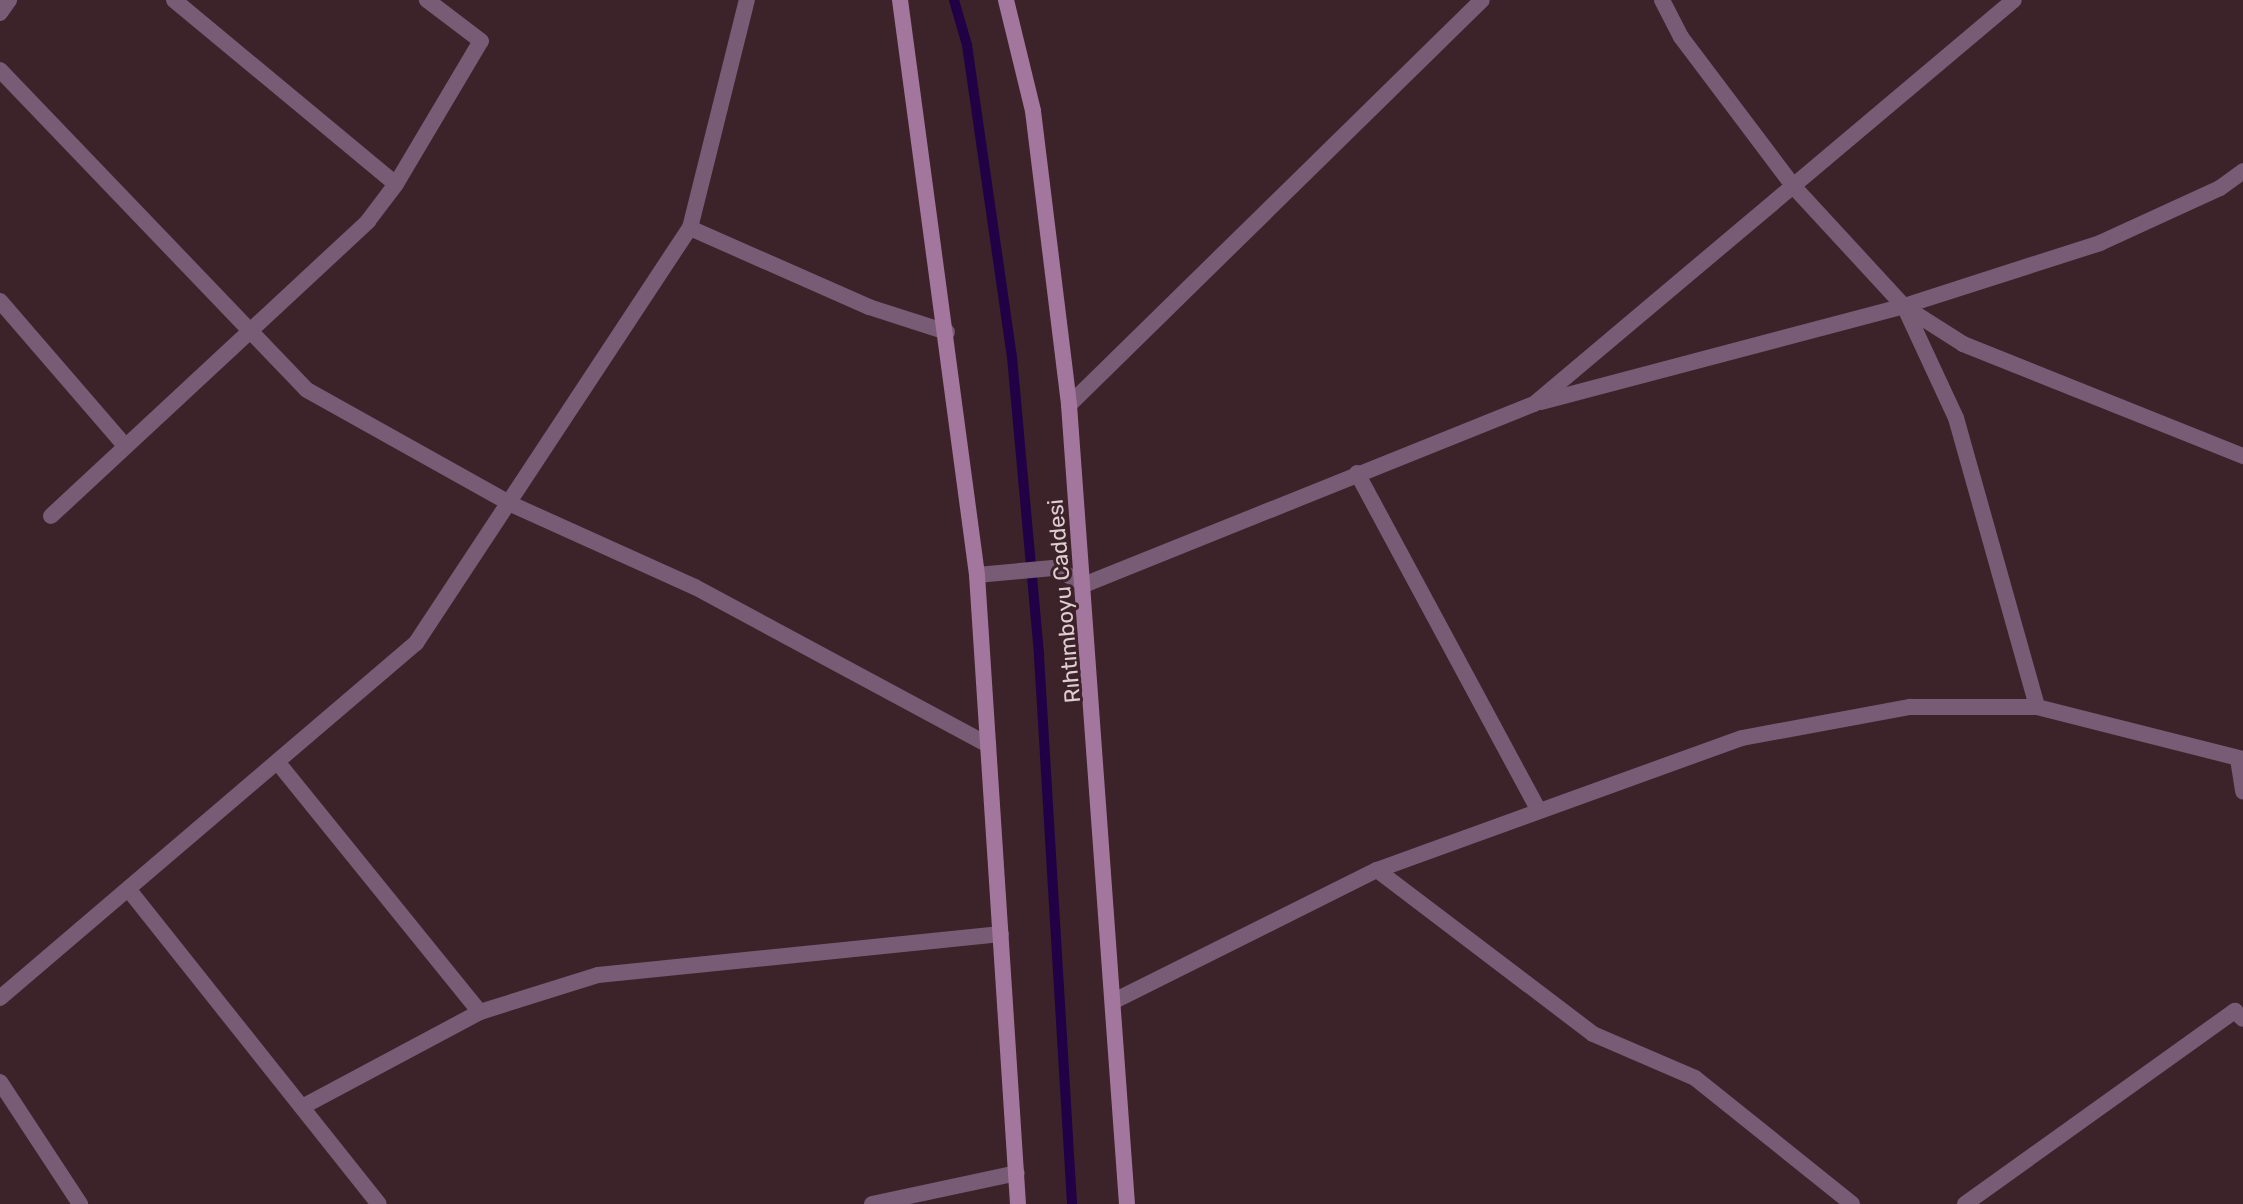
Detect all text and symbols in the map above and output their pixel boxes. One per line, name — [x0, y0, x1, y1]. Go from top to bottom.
street label: Rıhtımboyu Caddesi — [1042, 498, 1086, 704]

